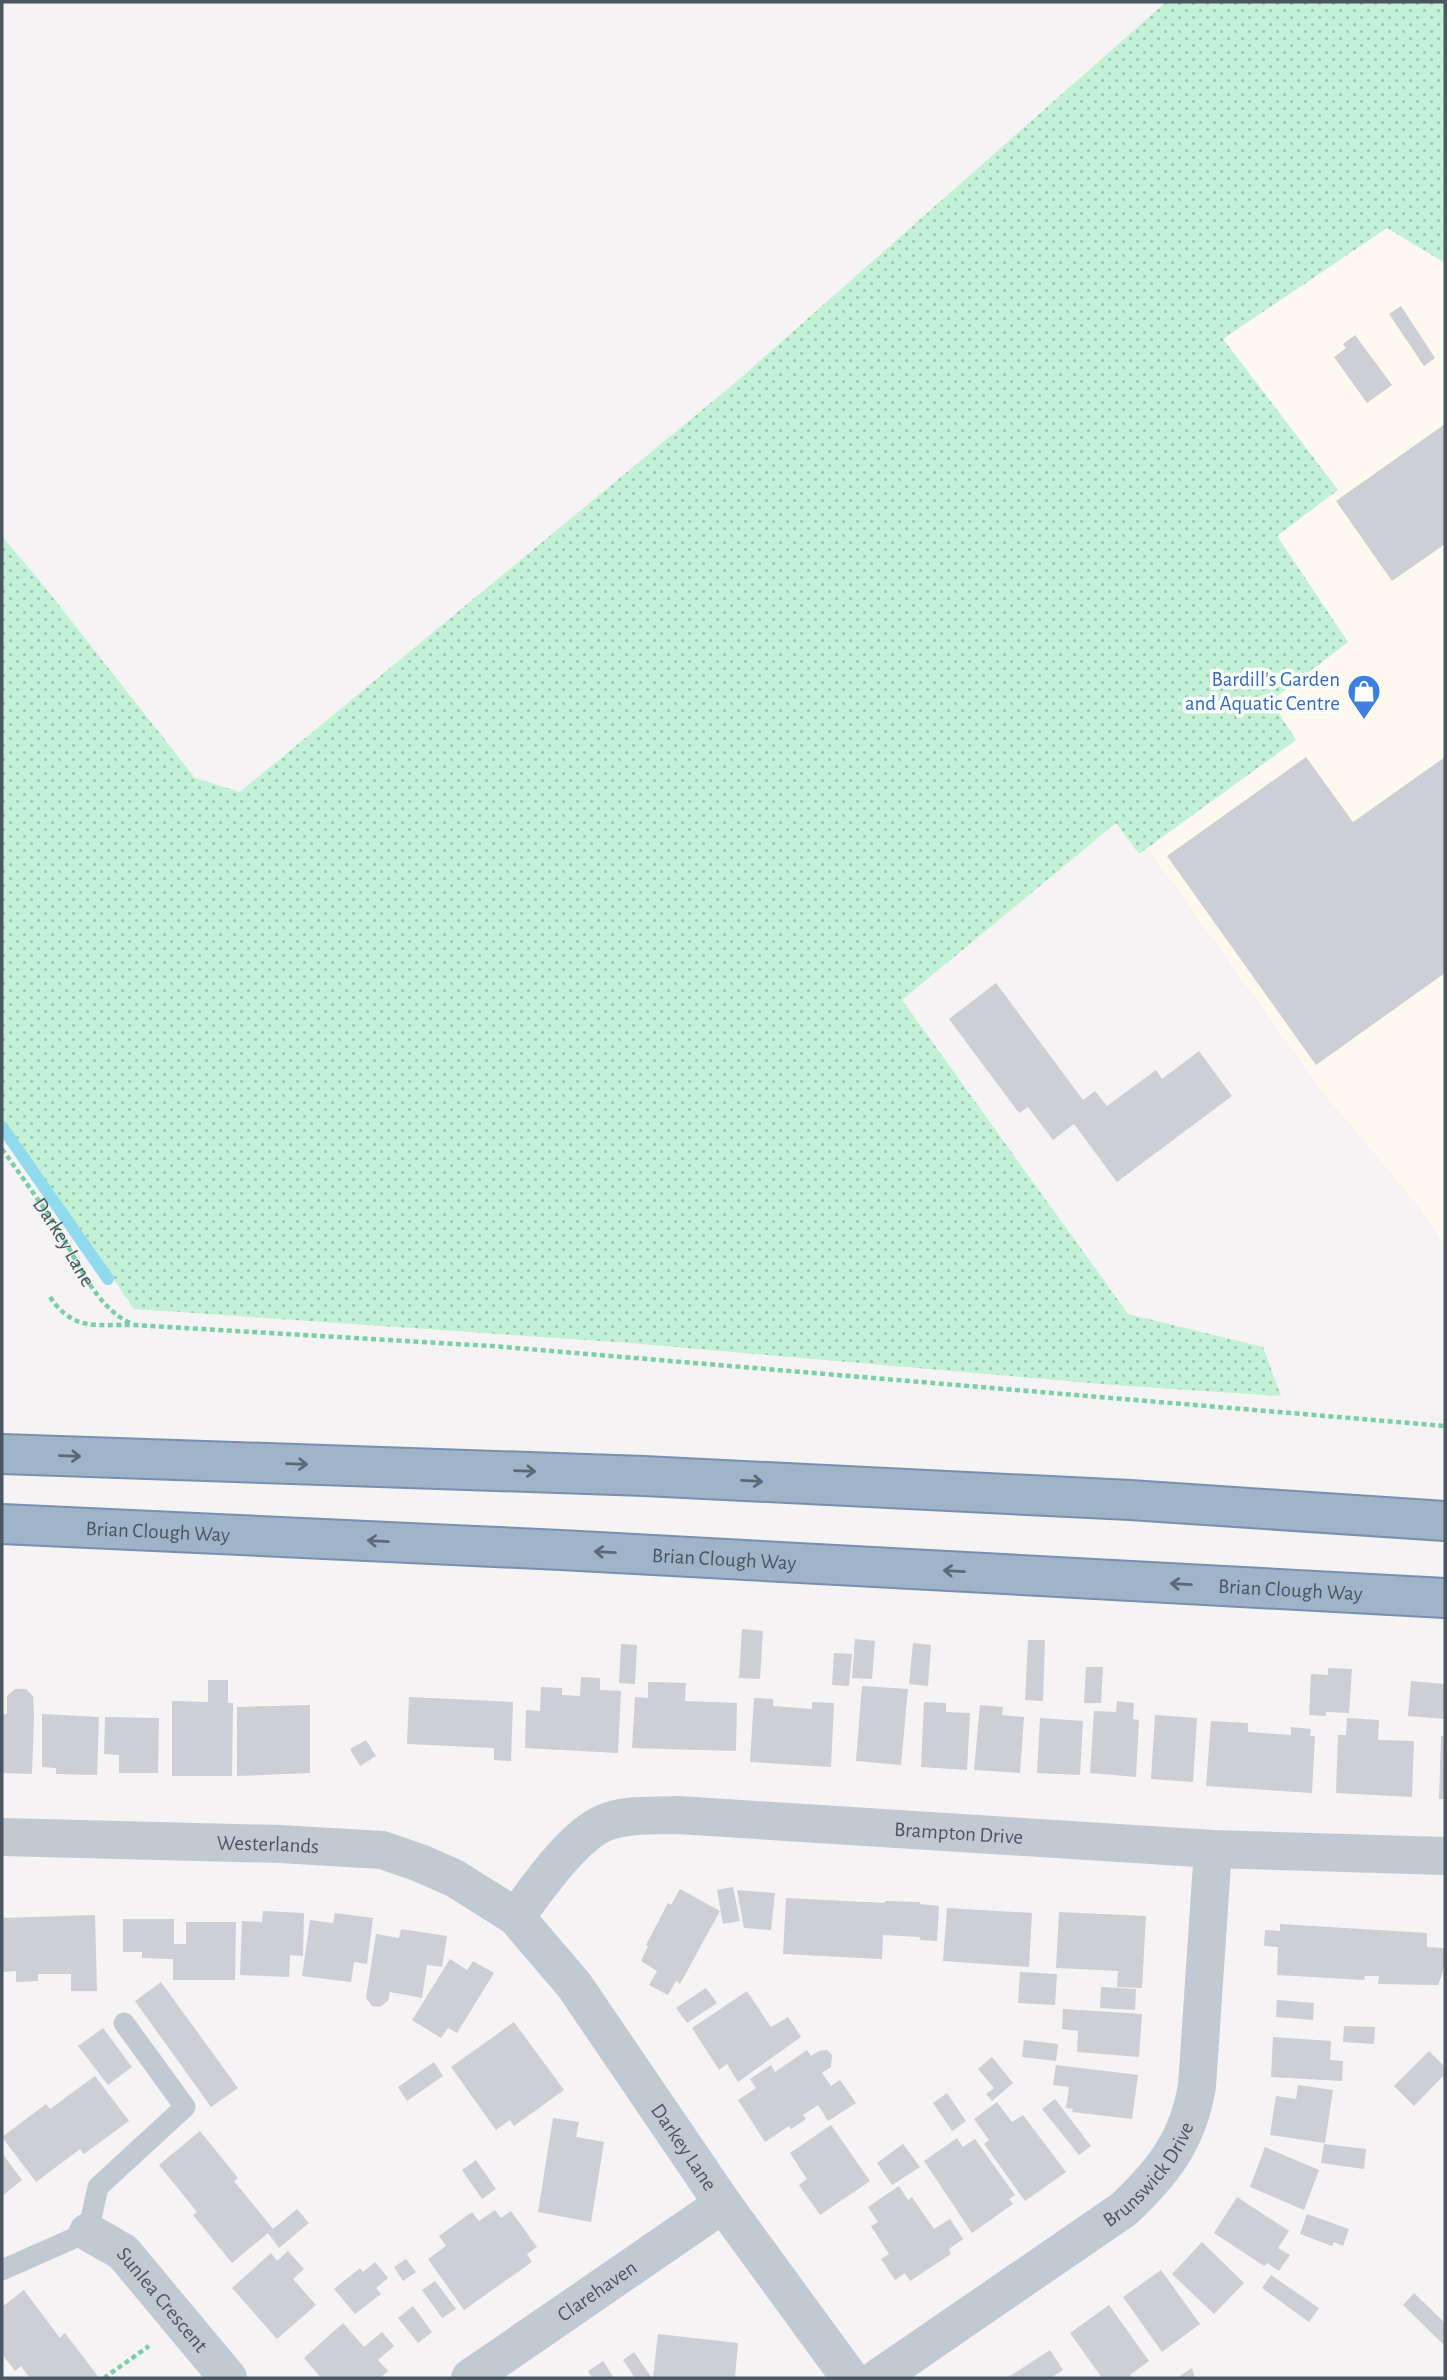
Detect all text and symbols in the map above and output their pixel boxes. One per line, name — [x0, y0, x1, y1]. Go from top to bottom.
place label: Bardill's Garden and Aquatic Centre — [1185, 669, 1340, 714]
shop icon: Bardill's Garden and Aquatic Centre — [1345, 672, 1383, 721]
street label: Darkey Lane — [29, 1194, 99, 1290]
one-way arrow — [58, 1449, 81, 1462]
one-way arrow — [286, 1457, 309, 1470]
one-way arrow — [513, 1465, 536, 1478]
one-way arrow — [740, 1474, 763, 1487]
street label: Brian Clough Way — [85, 1517, 231, 1545]
one-way arrow — [366, 1535, 389, 1548]
street label: Brian Clough Way — [651, 1544, 797, 1573]
one-way arrow — [594, 1545, 617, 1558]
one-way arrow — [943, 1565, 966, 1578]
street label: Brian Clough Way — [1218, 1575, 1363, 1604]
one-way arrow — [1171, 1577, 1193, 1590]
street label: Brampton Drive — [893, 1818, 1024, 1847]
street label: Westerlands — [216, 1832, 320, 1857]
street label: Darkey Lane — [647, 2100, 721, 2194]
street label: Brunswick Drive — [1099, 2119, 1197, 2231]
street label: Sunlea Crescent — [113, 2243, 212, 2356]
street label: Clarehaven — [553, 2256, 641, 2325]

